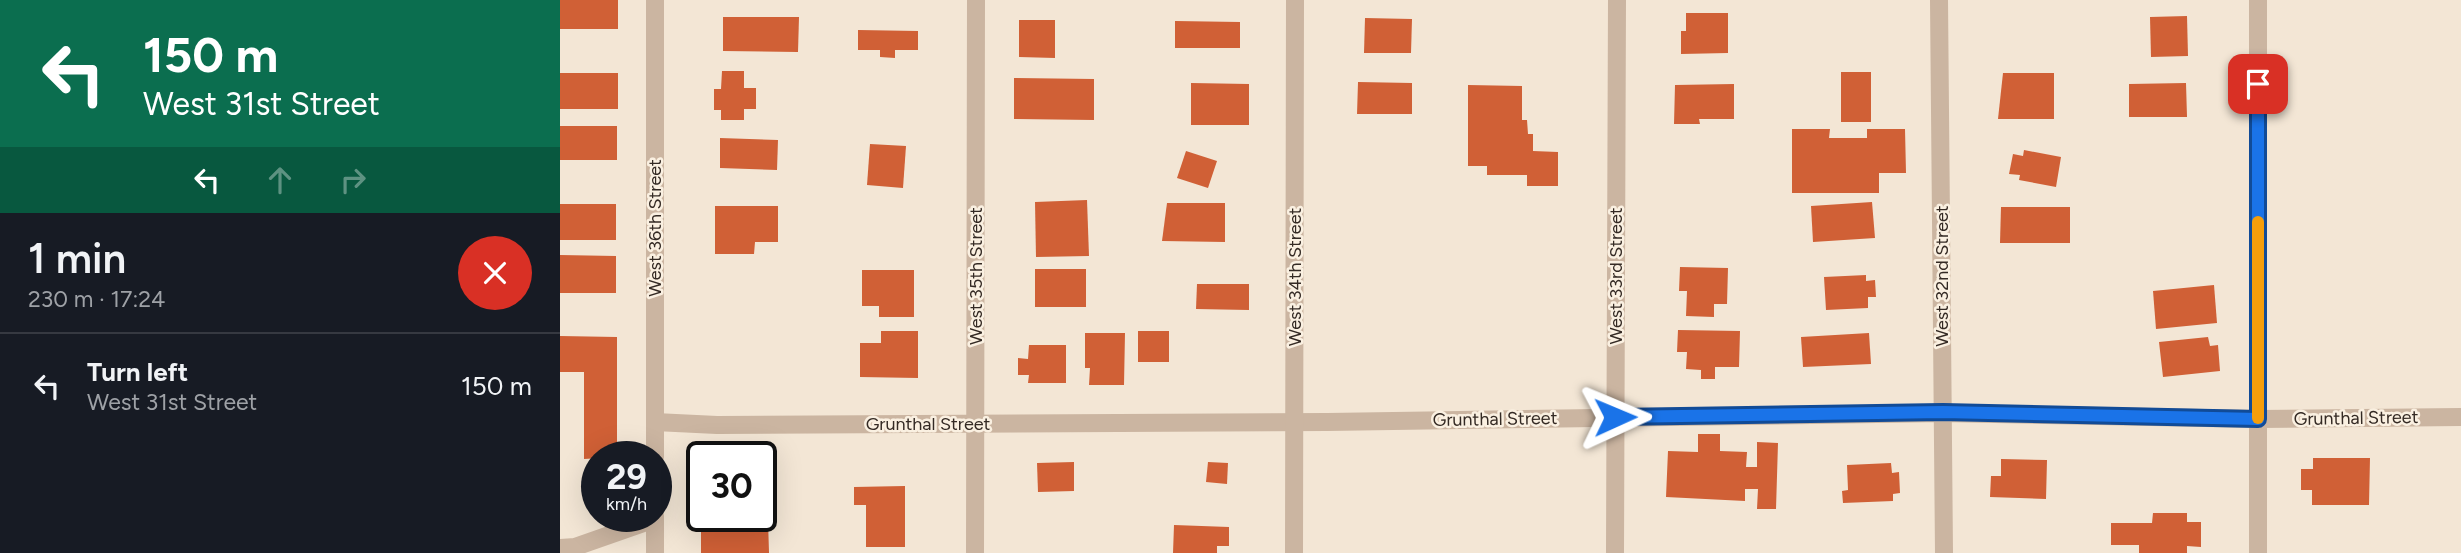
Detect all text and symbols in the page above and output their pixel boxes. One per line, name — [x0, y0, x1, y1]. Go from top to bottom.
text: 150 m — [143, 25, 278, 84]
icon: left — [28, 28, 119, 119]
pin — [2228, 54, 2288, 114]
icon: arrive — [2239, 65, 2277, 103]
text: West 31st Street — [143, 85, 380, 123]
street label: West 36th Street — [644, 159, 666, 297]
icon: left — [188, 161, 226, 199]
icon: ahead — [261, 161, 299, 199]
icon: right — [334, 161, 372, 199]
street label: West 32nd Street — [1931, 205, 1953, 347]
street label: West 35th Street — [965, 207, 987, 345]
street label: West 34th Street — [1284, 207, 1306, 346]
street label: West 33rd Street — [1605, 207, 1627, 345]
text: 1 min — [28, 233, 126, 284]
button: close — [458, 236, 532, 310]
text: 230 m · 17:24 — [28, 285, 165, 313]
text: Turn left — [87, 356, 188, 388]
icon: left — [28, 367, 66, 405]
text: 150 m — [461, 370, 532, 402]
position arrow — [1578, 380, 1652, 454]
text: West 31st Street — [87, 388, 257, 416]
street label: Grunthal Street — [2293, 406, 2419, 430]
street label: Grunthal Street — [1432, 407, 1558, 431]
street label: Grunthal Street — [866, 413, 991, 435]
speed limit sign: 30 — [686, 441, 777, 532]
text: 29 — [606, 456, 647, 498]
text: km/h — [606, 493, 647, 515]

